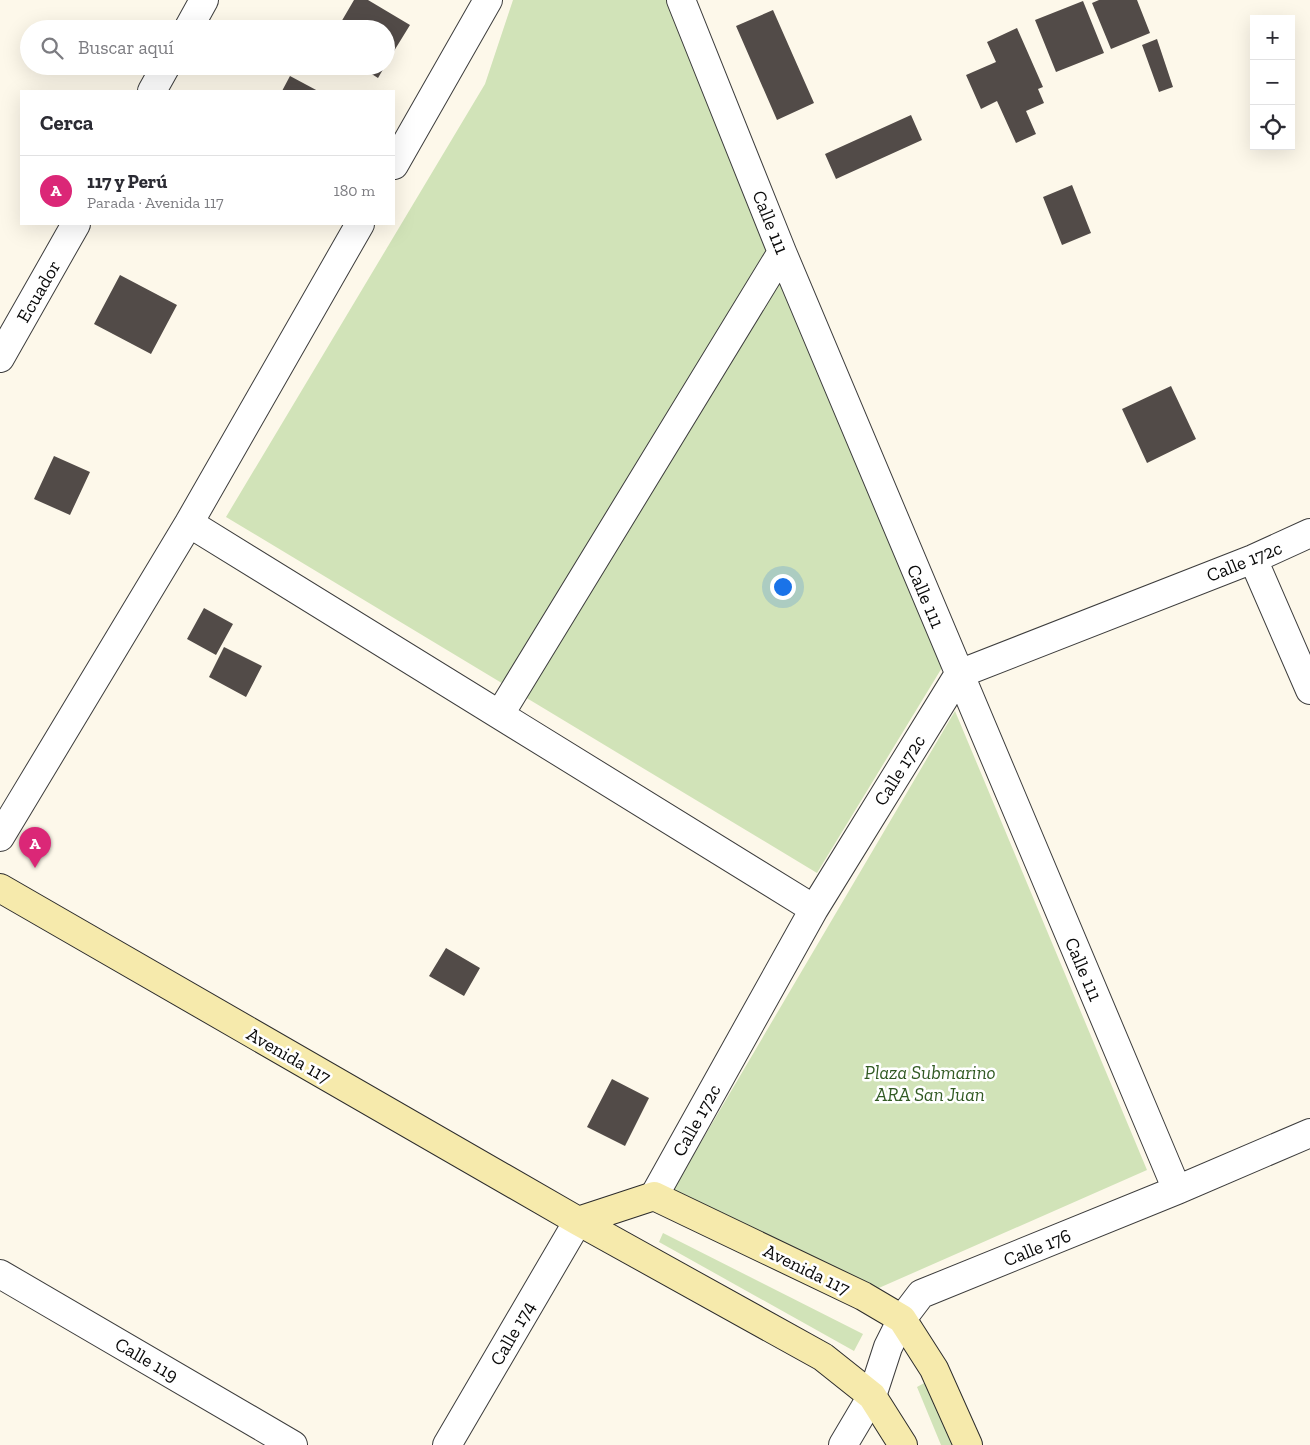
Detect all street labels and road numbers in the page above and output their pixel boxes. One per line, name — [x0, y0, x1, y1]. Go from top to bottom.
street label: Calle 111 — [747, 187, 794, 257]
street label: Ecuador — [11, 256, 65, 326]
street label: Calle 172c — [1203, 536, 1285, 587]
street label: Calle 111 — [902, 561, 949, 631]
street label: Calle 172c — [869, 730, 930, 810]
street label: Calle 111 — [1060, 934, 1107, 1004]
street label: Avenida 117 — [243, 1022, 335, 1089]
street label: Calle 172c — [667, 1080, 726, 1161]
street label: Calle 176 — [1000, 1224, 1074, 1271]
street label: Avenida 117 — [760, 1239, 854, 1300]
street label: Calle 174 — [485, 1297, 540, 1370]
street label: Calle 119 — [111, 1332, 183, 1387]

